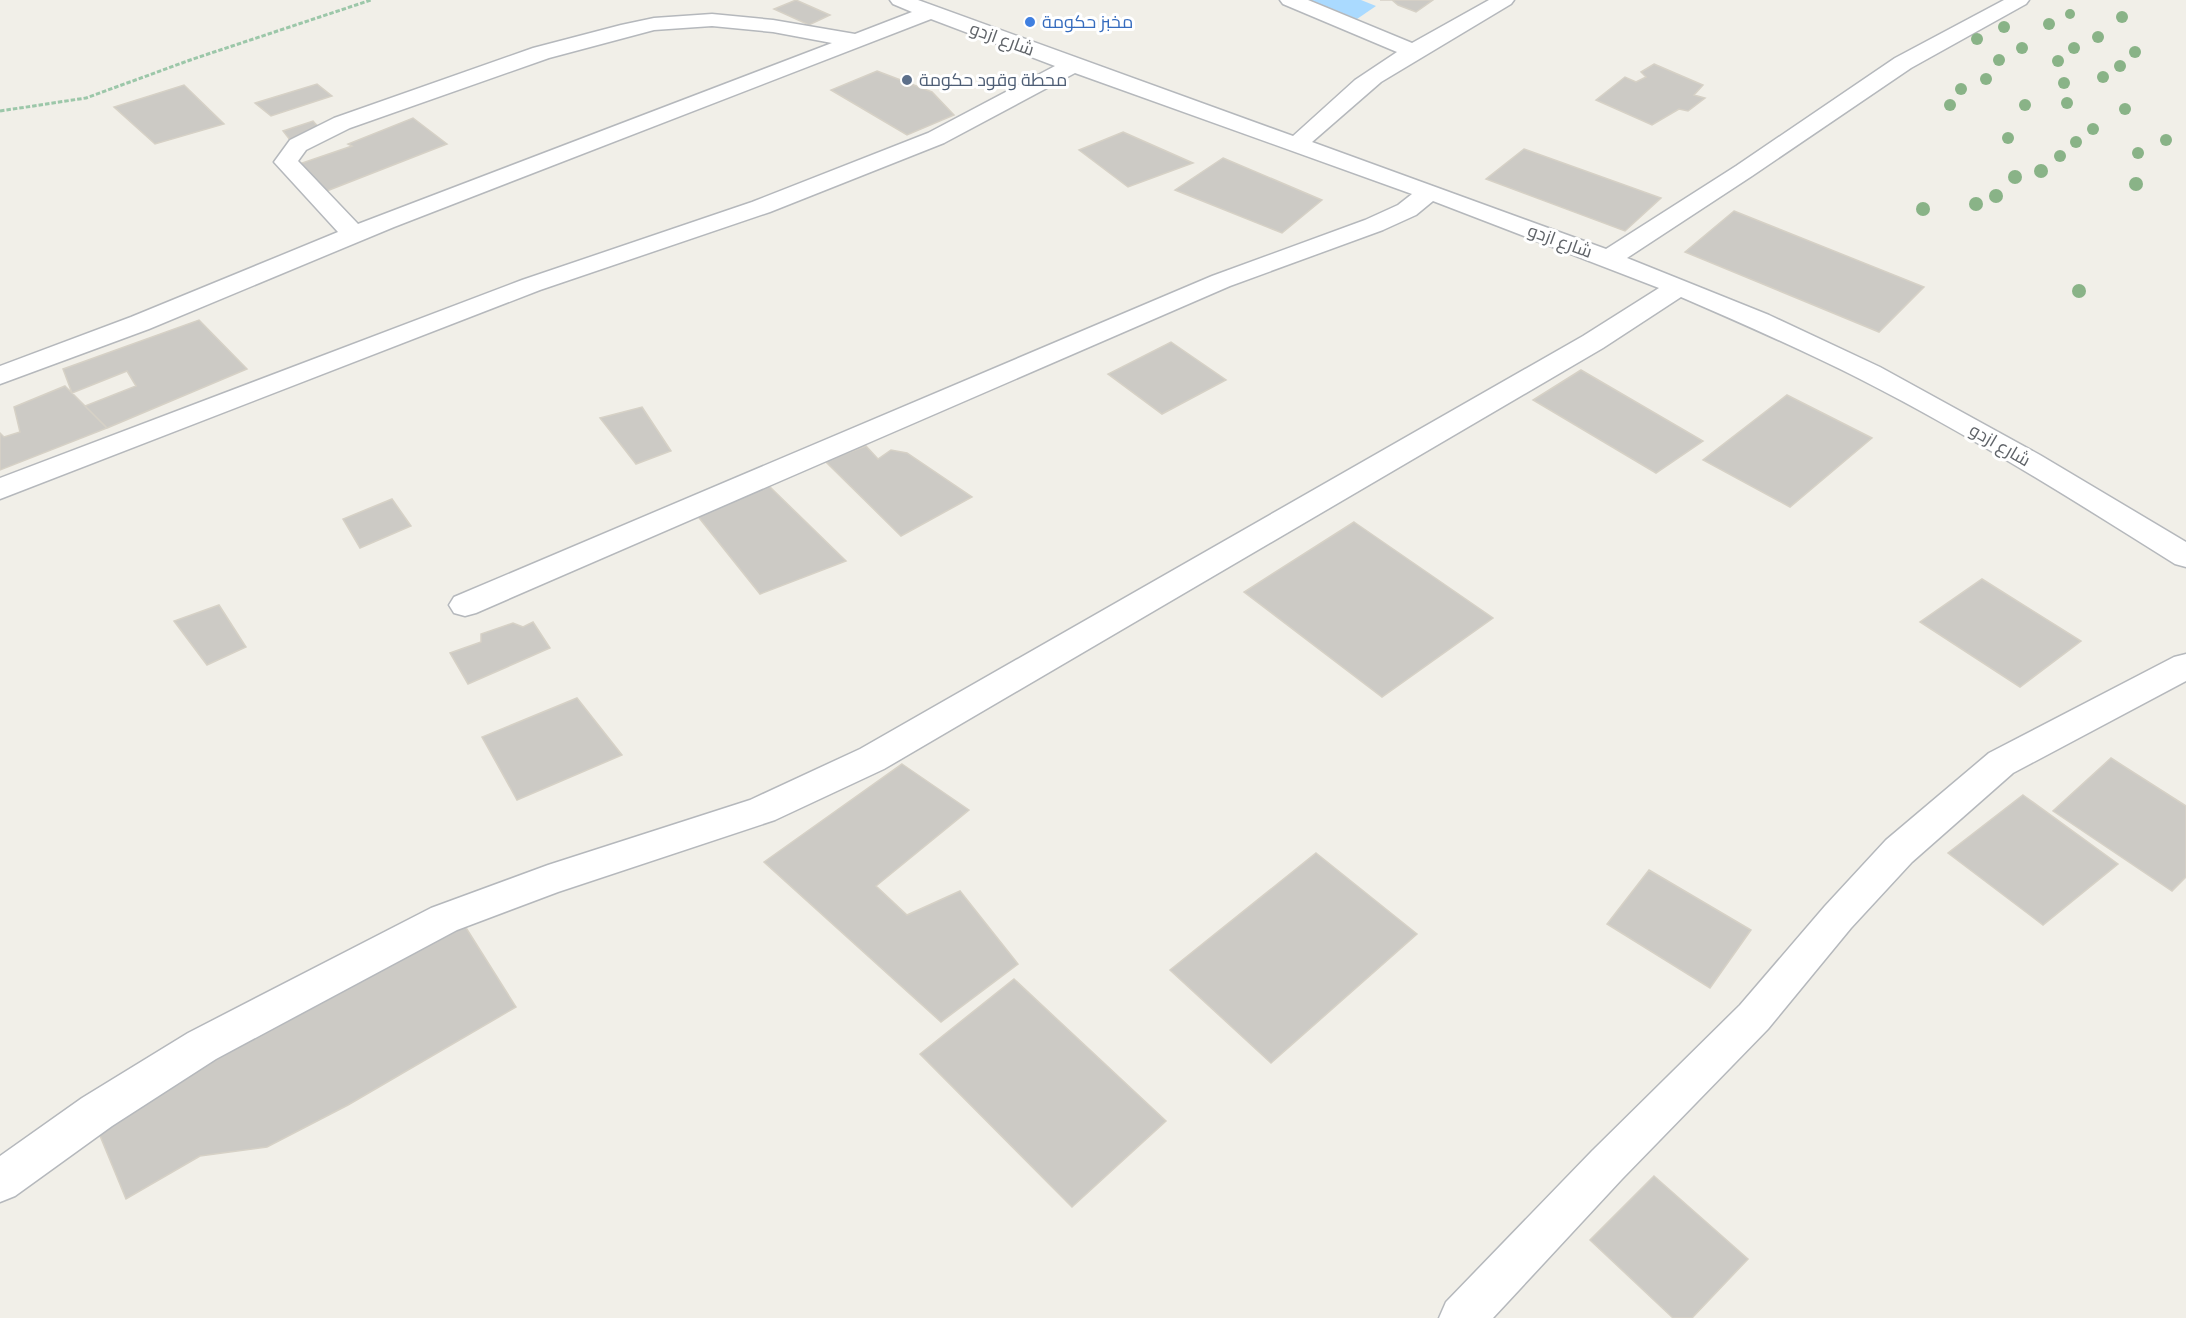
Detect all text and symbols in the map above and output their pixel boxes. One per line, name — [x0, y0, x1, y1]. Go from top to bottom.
place label: مخبز حكومة — [1042, 11, 1133, 33]
marker: مخبز حكومة — [1023, 15, 1037, 29]
street label: شارع ازدو — [966, 17, 1037, 62]
place label: محطة وقود حكومة — [919, 69, 1067, 91]
marker: محطة وقود حكومة — [900, 73, 914, 87]
street label: شارع ازدو — [1524, 219, 1595, 264]
street label: شارع ازدو — [1965, 419, 2034, 472]

